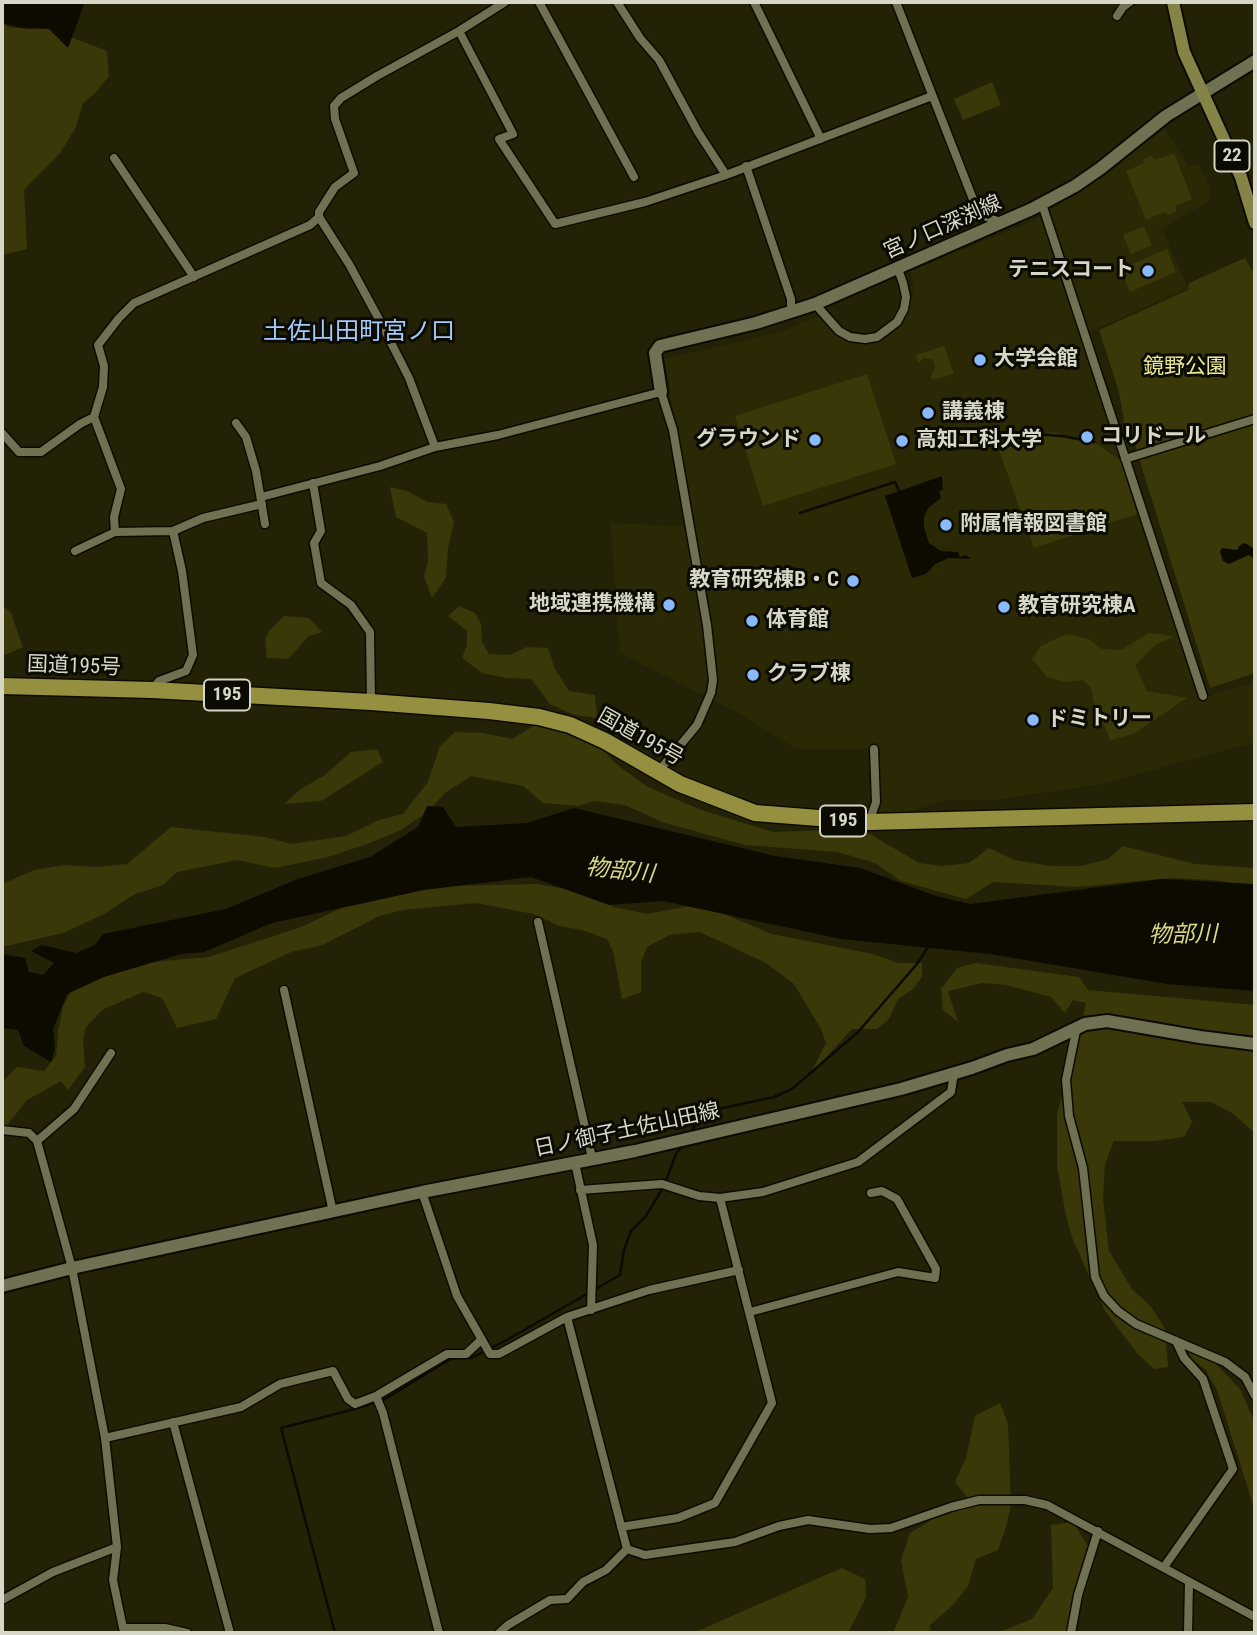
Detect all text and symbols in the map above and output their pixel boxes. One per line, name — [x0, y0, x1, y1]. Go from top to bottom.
road number: 22 — [1214, 140, 1250, 172]
street label: 宮ノ口深渕線 — [880, 191, 1006, 265]
place label: テニスコート — [1008, 258, 1134, 284]
marker: テニスコート — [1140, 263, 1156, 279]
district label: 土佐山田町宮ノ口 — [263, 319, 455, 347]
place label: 大学会館 — [994, 347, 1078, 373]
marker: 大学会館 — [972, 352, 988, 368]
park label: 鏡野公園 — [1143, 355, 1227, 381]
place label: 講義棟 — [942, 400, 1005, 426]
marker: 講義棟 — [920, 405, 936, 421]
place label: コリドール — [1101, 424, 1206, 450]
place label: グラウンド — [696, 427, 801, 453]
place label: 高知工科大学 — [916, 428, 1042, 454]
marker: コリドール — [1079, 429, 1095, 445]
marker: グラウンド — [807, 432, 823, 448]
marker: 高知工科大学 — [894, 433, 910, 449]
place label: 附属情報図書館 — [960, 512, 1107, 538]
marker: 附属情報図書館 — [938, 517, 954, 533]
place label: 教育研究棟B・C — [689, 568, 839, 594]
marker: 教育研究棟B・C — [845, 573, 861, 589]
place label: 地域連携機構 — [529, 592, 655, 618]
place label: 教育研究棟A — [1018, 594, 1136, 620]
marker: 地域連携機構 — [661, 597, 677, 613]
marker: 教育研究棟A — [996, 599, 1012, 615]
place label: 体育館 — [766, 608, 829, 634]
marker: 体育館 — [744, 613, 760, 629]
street label: 国道195号 — [27, 653, 121, 681]
place label: クラブ棟 — [767, 662, 851, 688]
marker: クラブ棟 — [745, 667, 761, 683]
road number: 195 — [204, 680, 250, 710]
street label: 国道195号 — [593, 704, 687, 772]
place label: ドミトリー — [1047, 707, 1152, 733]
marker: ドミトリー — [1025, 712, 1041, 728]
road number: 195 — [820, 806, 866, 836]
water label: 物部川 — [584, 855, 656, 889]
water label: 物部川 — [1148, 922, 1218, 950]
street label: 日ノ御子土佐山田線 — [532, 1099, 722, 1163]

